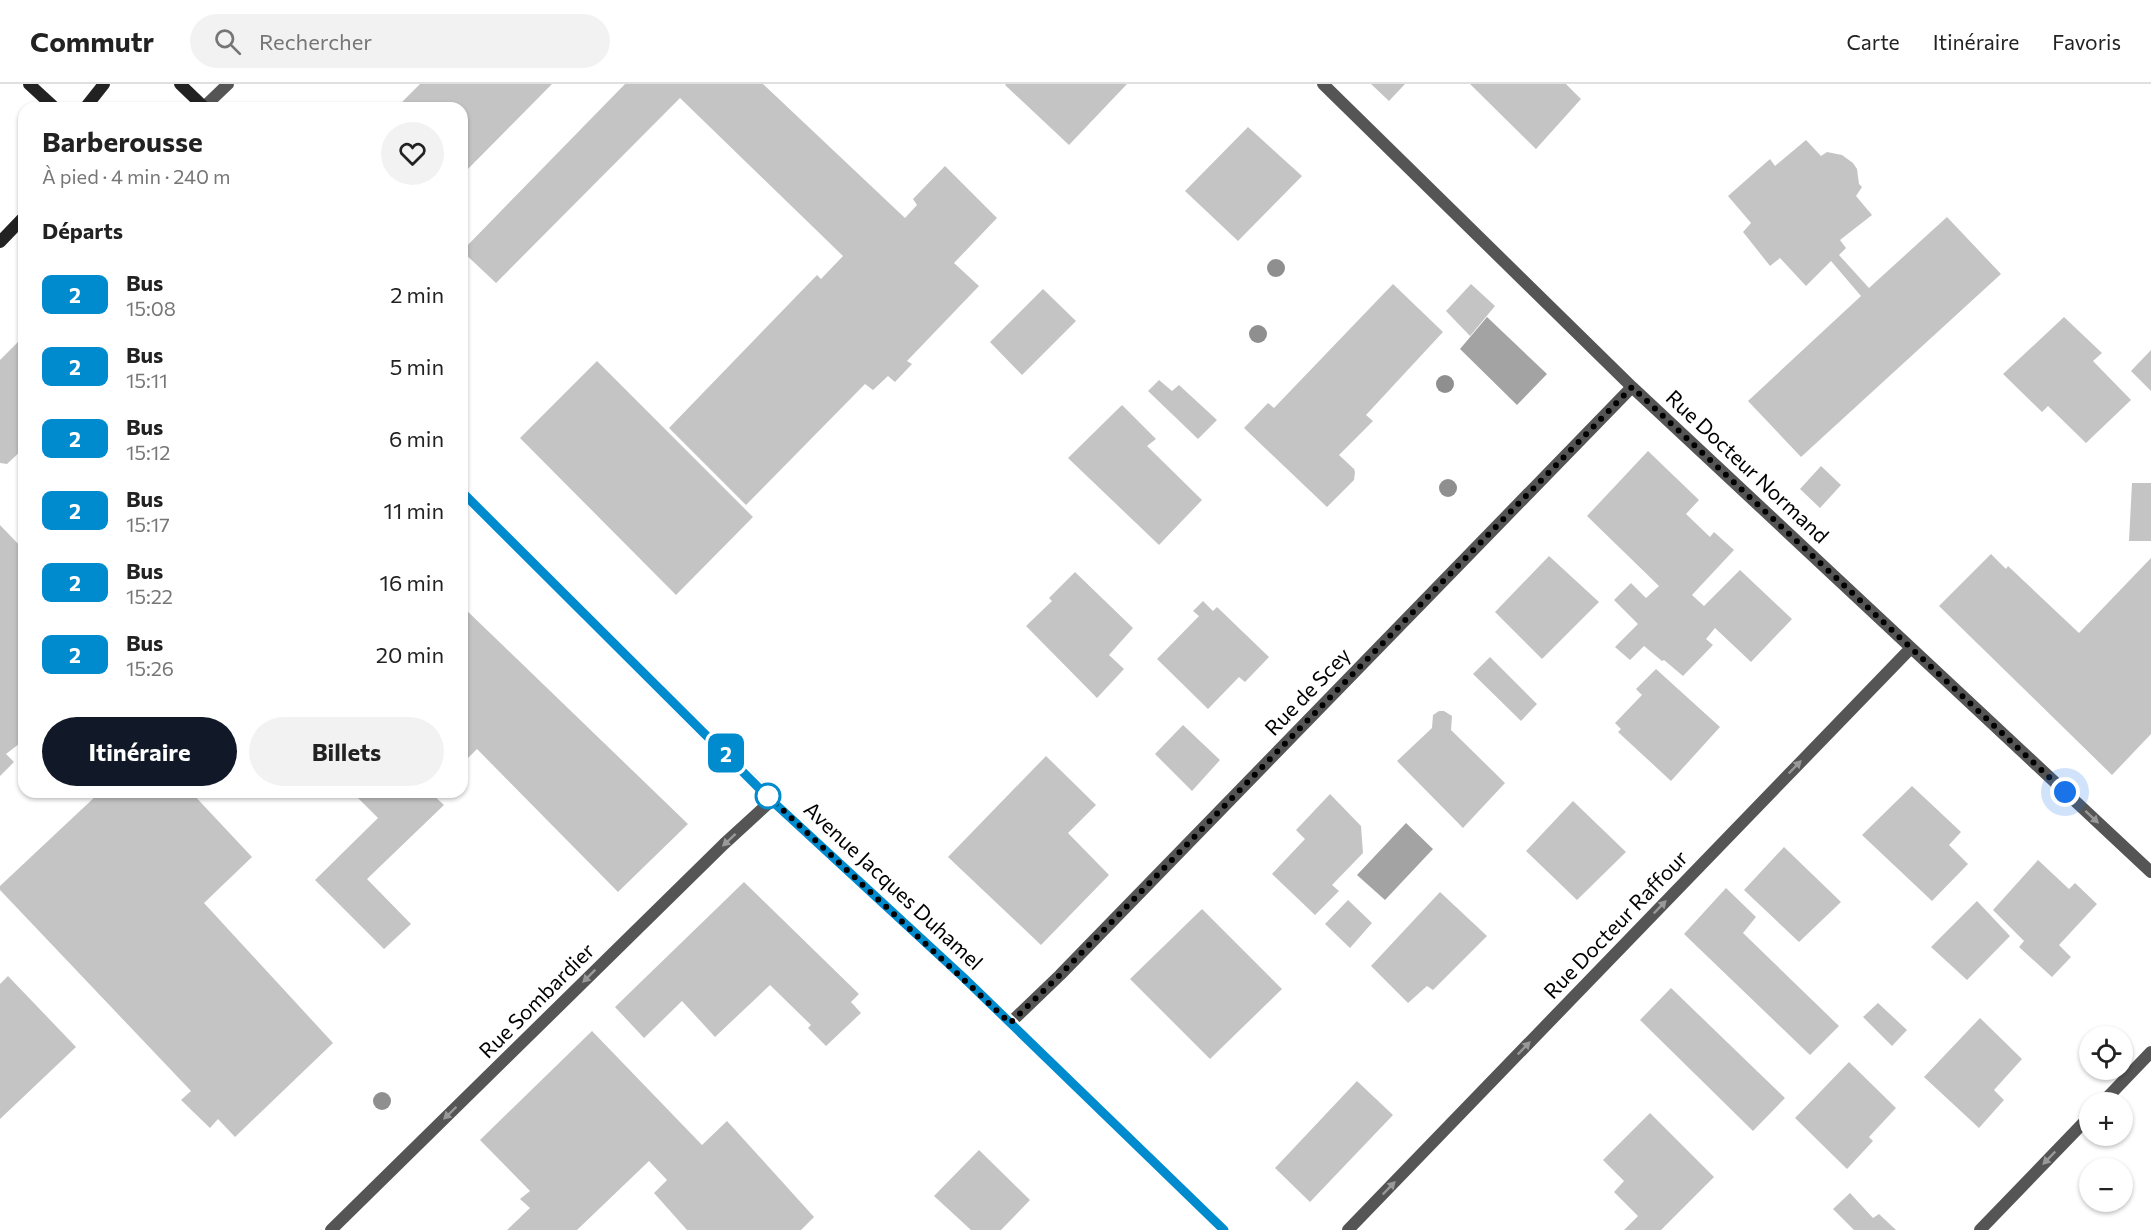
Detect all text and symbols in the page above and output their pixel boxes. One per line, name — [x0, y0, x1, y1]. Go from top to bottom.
search box — [190, 14, 610, 68]
text: Commutr — [30, 24, 154, 58]
icon: search — [211, 25, 244, 58]
text: Rechercher — [259, 28, 372, 55]
text: Carte — [1846, 29, 1900, 54]
text: Itinéraire — [1933, 29, 2019, 54]
text: Favoris — [2052, 29, 2121, 54]
button: heart — [381, 122, 444, 185]
text: Barberousse — [42, 124, 203, 158]
text: À pied · 4 min · 240 m — [42, 164, 230, 188]
text: Départs — [42, 217, 123, 244]
text: Bus — [126, 269, 163, 296]
text: 2 min — [390, 281, 444, 308]
text: 2 — [69, 282, 81, 307]
text: 15:08 — [126, 296, 176, 320]
text: Bus — [126, 341, 163, 368]
text: 5 min — [390, 353, 444, 380]
text: 2 — [69, 354, 81, 379]
text: 15:11 — [126, 368, 168, 392]
street label: Rue Docteur Normand — [1662, 384, 1834, 548]
text: Bus — [126, 413, 163, 440]
text: 6 min — [389, 425, 444, 452]
text: 2 — [69, 426, 81, 451]
text: 15:12 — [126, 440, 170, 464]
text: Bus — [126, 485, 163, 512]
text: 11 min — [384, 497, 444, 524]
text: 2 — [69, 498, 81, 523]
text: 15:17 — [126, 512, 170, 536]
text: Bus — [126, 557, 163, 584]
text: 16 min — [380, 569, 444, 596]
text: 2 — [69, 570, 81, 595]
text: 15:22 — [126, 584, 173, 608]
text: Bus — [126, 629, 163, 656]
text: 20 min — [376, 641, 444, 668]
text: 2 — [69, 642, 81, 667]
street label: Rue de Scey — [1259, 642, 1355, 740]
text: 15:26 — [126, 656, 174, 680]
button: Itinéraire — [42, 717, 237, 786]
button: Billets — [249, 717, 444, 786]
line badge: 2 — [706, 734, 746, 772]
text: 2 — [720, 741, 732, 766]
one-way arrow — [1788, 761, 1802, 775]
your location — [2050, 777, 2080, 807]
unlabelled marker — [755, 783, 781, 809]
street label: Avenue Jacques Duhamel — [800, 796, 989, 974]
one-way arrow — [2084, 809, 2098, 823]
one-way arrow — [721, 833, 736, 847]
street label: Rue Docteur Raffour — [1538, 845, 1692, 1003]
one-way arrow — [1653, 900, 1667, 915]
street label: Rue Sombardier — [473, 937, 599, 1063]
one-way arrow — [583, 969, 597, 983]
map controls — [2079, 1026, 2133, 1212]
button: locate — [2079, 1026, 2133, 1080]
one-way arrow — [1517, 1041, 1531, 1055]
button: + — [2079, 1092, 2133, 1146]
one-way arrow — [443, 1106, 458, 1120]
one-way arrow — [2042, 1151, 2056, 1166]
button: − — [2079, 1158, 2133, 1212]
one-way arrow — [1382, 1180, 1396, 1195]

